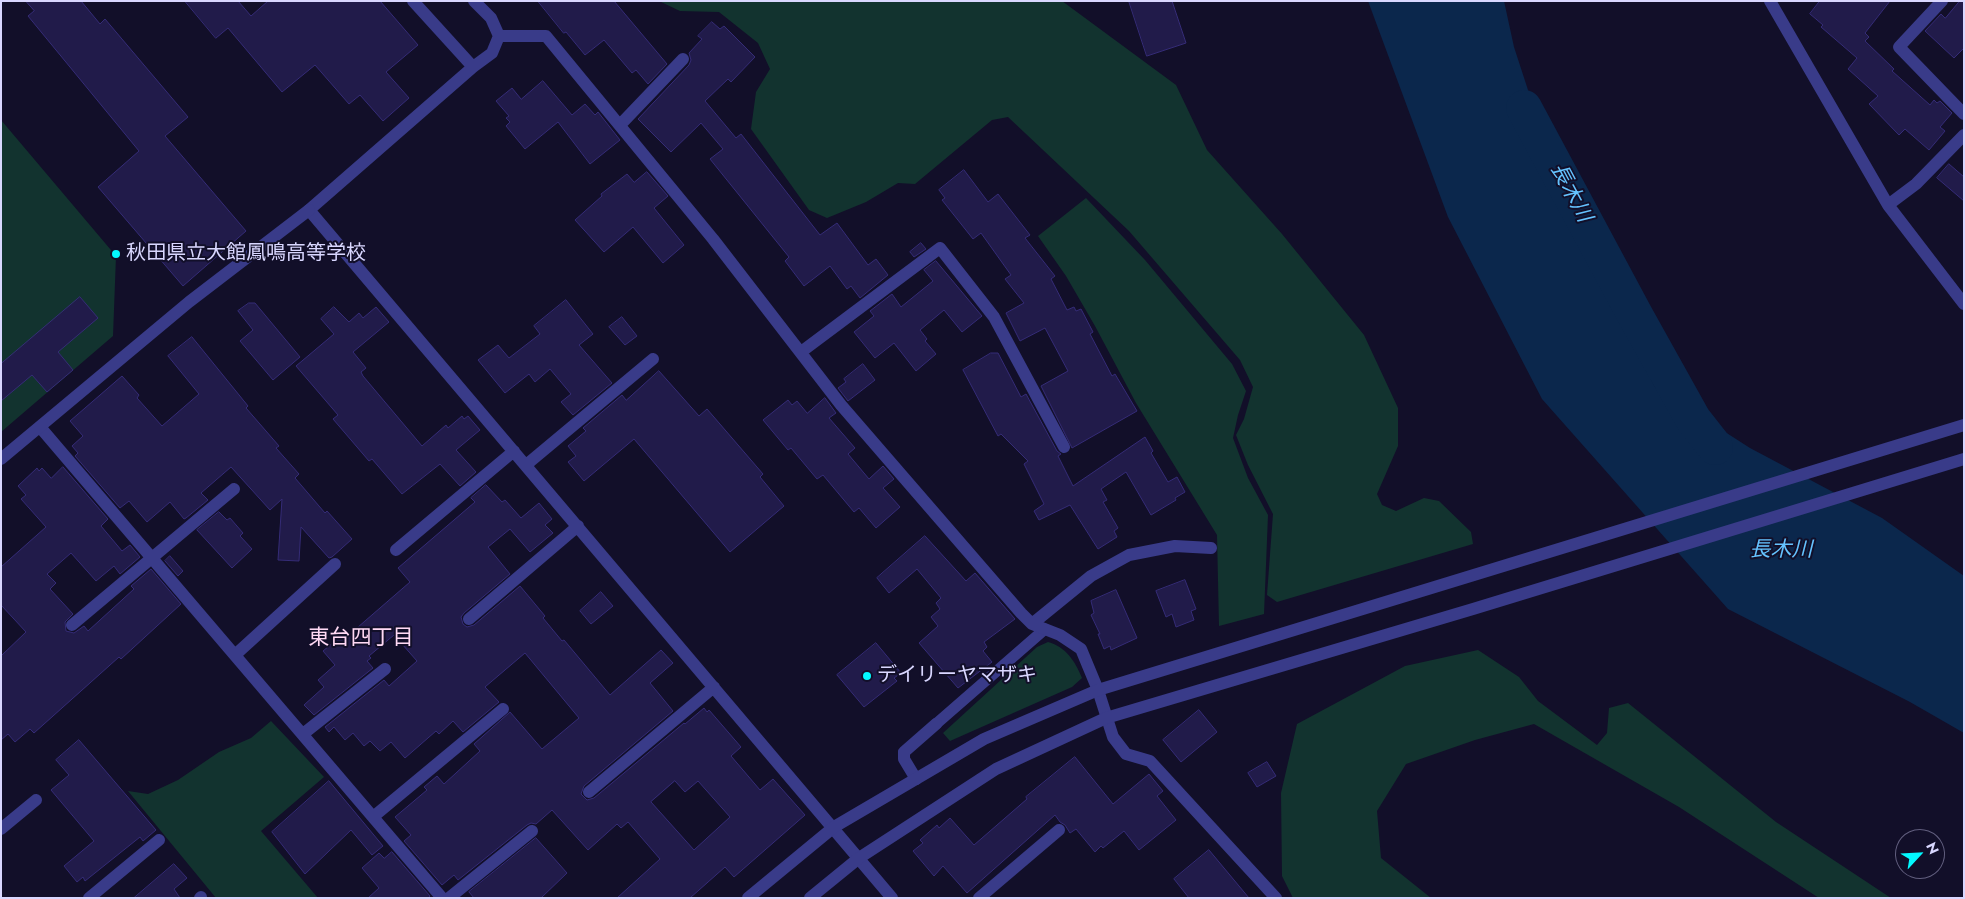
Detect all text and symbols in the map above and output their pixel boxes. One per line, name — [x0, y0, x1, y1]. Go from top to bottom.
water label: 長木川 — [1544, 159, 1596, 227]
place label: 秋田県立大館鳳鳴高等学校 — [126, 242, 366, 266]
marker: 秋田県立大館鳳鳴高等学校 — [110, 248, 122, 260]
water label: 長木川 — [1750, 538, 1812, 564]
district label: 東台四丁目 — [309, 626, 413, 652]
place label: デイリーヤマザキ — [877, 664, 1037, 688]
marker: デイリーヤマザキ — [861, 670, 873, 682]
north arrow — [1895, 829, 1945, 879]
text: N — [1921, 839, 1944, 857]

